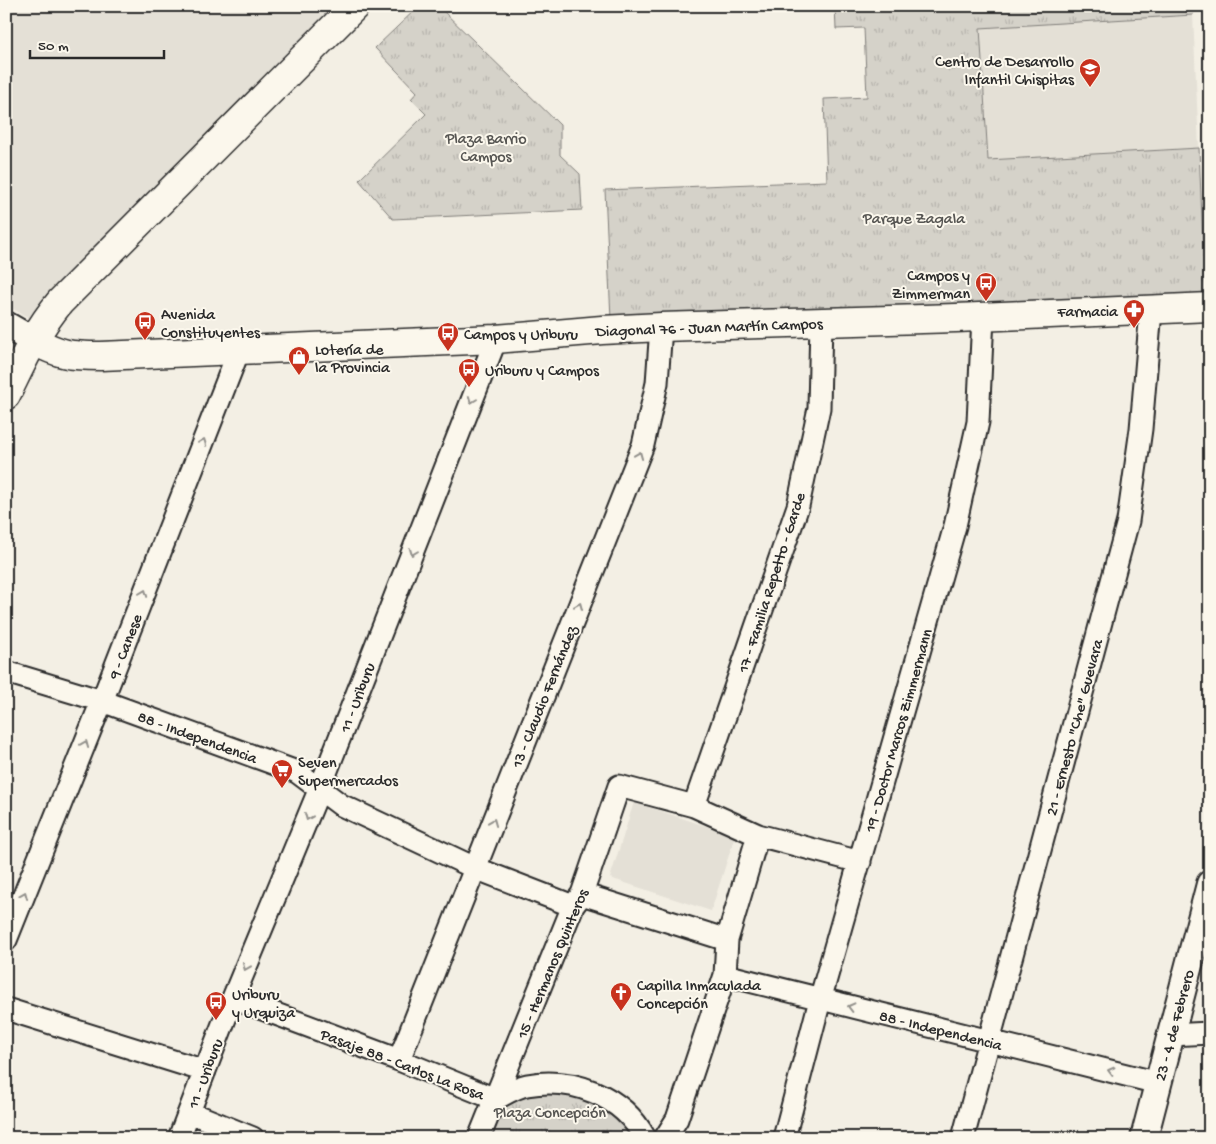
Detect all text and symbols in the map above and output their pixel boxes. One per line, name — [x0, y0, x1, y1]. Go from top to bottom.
scale bar — [30, 28, 164, 60]
text: 50 m — [38, 38, 69, 56]
place label: Centro de Desarrollo Infantil Chispitas — [935, 54, 1075, 91]
school or university icon: Centro de Desarrollo Infantil Chispitas — [1078, 57, 1102, 88]
park label: Plaza Barrio Campos — [444, 131, 527, 168]
park label: Parque Zagala — [862, 211, 966, 230]
place label: Campos y Zimmerman — [892, 268, 970, 305]
bus stop icon: Campos y Zimmerman — [974, 271, 998, 302]
pharmacy icon: Farmacia — [1122, 298, 1146, 329]
place label: Farmacia — [1056, 304, 1119, 323]
place label: Avenida Constituyentes — [161, 307, 261, 344]
bus stop icon: Avenida Constituyentes — [133, 310, 157, 341]
street label: Diagonal 76 - Juan Martín Campos — [594, 316, 824, 343]
bus stop icon: Campos y Uriburu — [436, 321, 460, 352]
place label: Campos y Uriburu — [464, 327, 578, 346]
place label: Lotería de la Provincia — [315, 342, 391, 379]
shop icon: Lotería de la Provincia — [287, 345, 311, 376]
bus stop icon: Uriburu y Campos — [457, 357, 481, 388]
place label: Uriburu y Campos — [485, 363, 600, 382]
one-way arrow — [468, 396, 478, 404]
one-way arrow — [197, 438, 208, 447]
one-way arrow — [633, 451, 643, 460]
street label: 17 - Familia Repetto - Garde — [735, 490, 812, 676]
one-way arrow — [409, 547, 419, 556]
one-way arrow — [138, 589, 149, 598]
one-way arrow — [573, 602, 583, 611]
street label: 9 - Canese — [106, 611, 149, 683]
street label: 13 - Claudio Fernández — [509, 623, 584, 772]
street label: 19 - Doctor Marcos Zimmermann — [862, 627, 939, 836]
street label: 21 - Ernesto "Che" Guevara — [1044, 637, 1109, 818]
street label: 11 - Uriburu — [337, 660, 381, 737]
street label: 88 - Independencia — [134, 709, 260, 770]
one-way arrow — [79, 740, 89, 749]
place label: Seven Supermercados — [298, 755, 399, 792]
supermarket icon: Seven Supermercados — [270, 758, 294, 789]
one-way arrow — [304, 812, 315, 821]
one-way arrow — [487, 818, 497, 827]
street label: 15 - Hermanos Quinteros — [514, 886, 595, 1043]
one-way arrow — [18, 891, 29, 900]
one-way arrow — [242, 962, 253, 971]
street label: 23 - 4 de Febrero — [1152, 968, 1200, 1084]
place label: Capilla Inmaculada Concepción — [637, 978, 762, 1015]
church icon: Capilla Inmaculada Concepción — [609, 981, 633, 1012]
place label: Uriburu y Urquiza — [232, 987, 296, 1024]
bus stop icon: Uriburu y Urquiza — [204, 990, 228, 1021]
one-way arrow — [846, 1002, 855, 1013]
street label: 88 - Independencia — [877, 1008, 1005, 1057]
street label: Pasaje 88 - Carlos La Rosa — [316, 1026, 487, 1107]
street label: 11 - Uriburu — [185, 1036, 229, 1113]
one-way arrow — [1107, 1067, 1115, 1077]
park label: Plaza Concepción — [493, 1105, 606, 1124]

